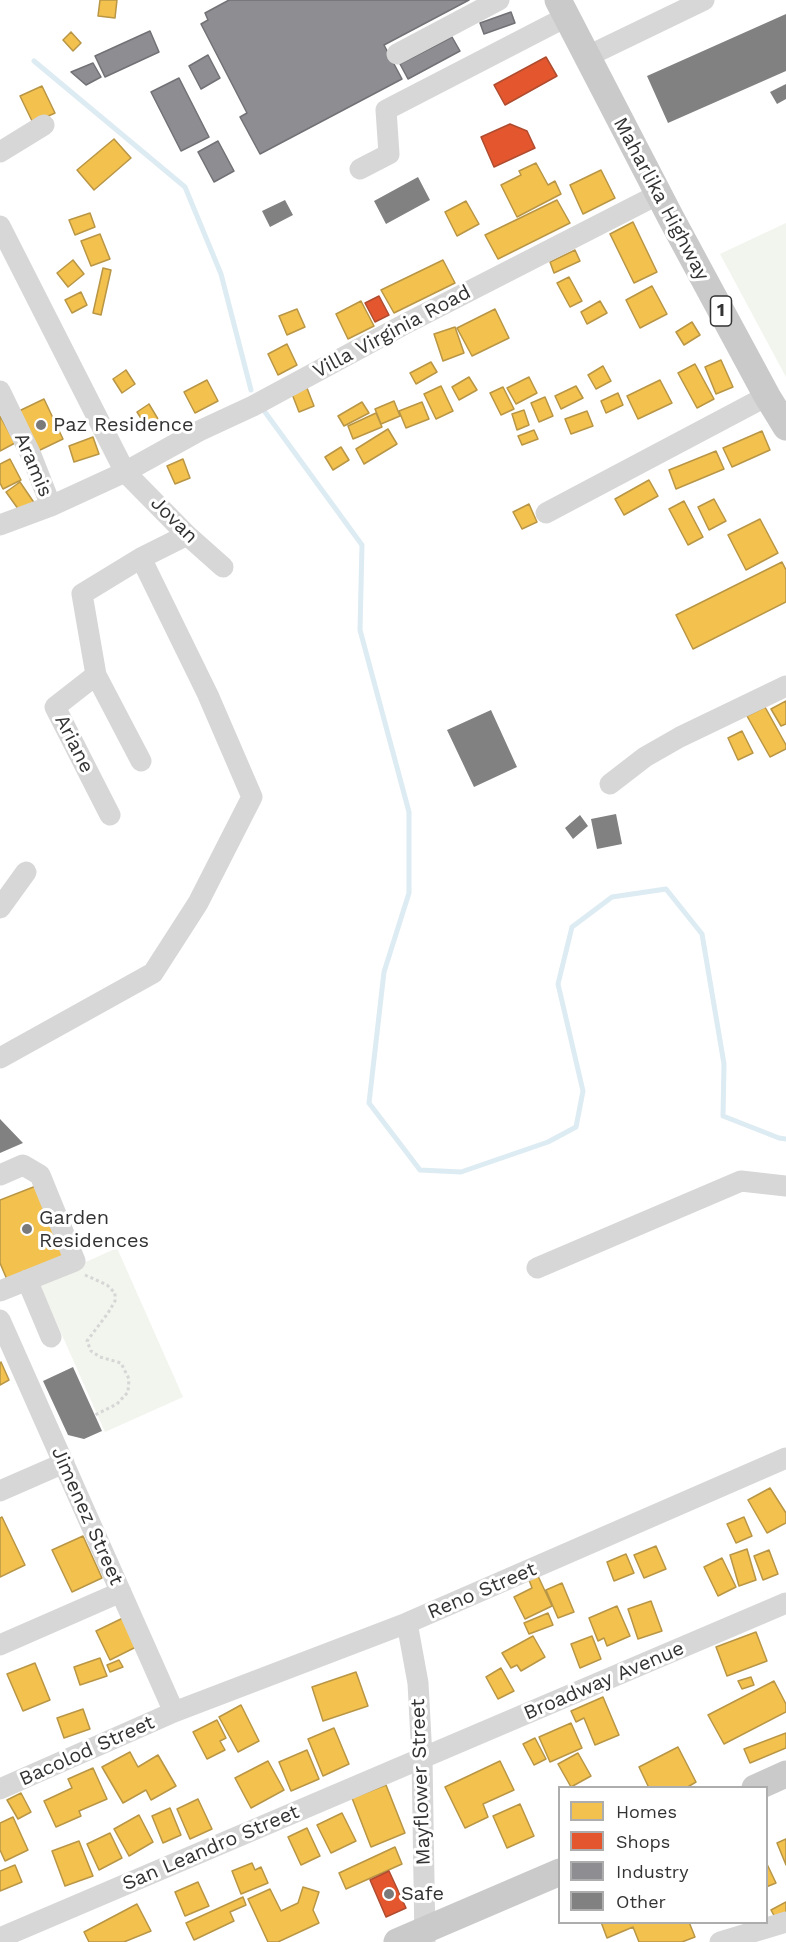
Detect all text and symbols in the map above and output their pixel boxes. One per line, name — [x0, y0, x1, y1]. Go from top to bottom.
street label: Maharlika Highway — [608, 113, 714, 285]
street label: Villa Virginia Road — [309, 280, 475, 384]
road number: 1 — [710, 296, 732, 326]
place label: Paz Residence — [53, 413, 194, 437]
marker: Paz Residence — [34, 418, 48, 432]
street label: Aramis — [9, 429, 57, 501]
street label: Jovan — [145, 491, 203, 549]
street label: Ariane — [49, 711, 99, 777]
place label: Garden Residences — [39, 1206, 149, 1253]
marker: Garden Residences — [20, 1222, 34, 1236]
street label: Jimenez Street — [46, 1443, 128, 1589]
street label: Reno Street — [424, 1557, 540, 1625]
street label: Broadway Avenue — [520, 1636, 688, 1726]
street label: Mayflower Street — [406, 1698, 436, 1866]
street label: Bacolod Street — [16, 1710, 158, 1792]
legend — [558, 1786, 768, 1924]
street label: San Leandro Street — [119, 1800, 303, 1896]
text: Homes — [616, 1801, 677, 1822]
text: Shops — [616, 1831, 670, 1852]
text: Industry — [616, 1861, 688, 1882]
place label: Safe — [401, 1882, 444, 1906]
marker: Safe — [382, 1887, 396, 1901]
text: Other — [616, 1891, 666, 1912]

